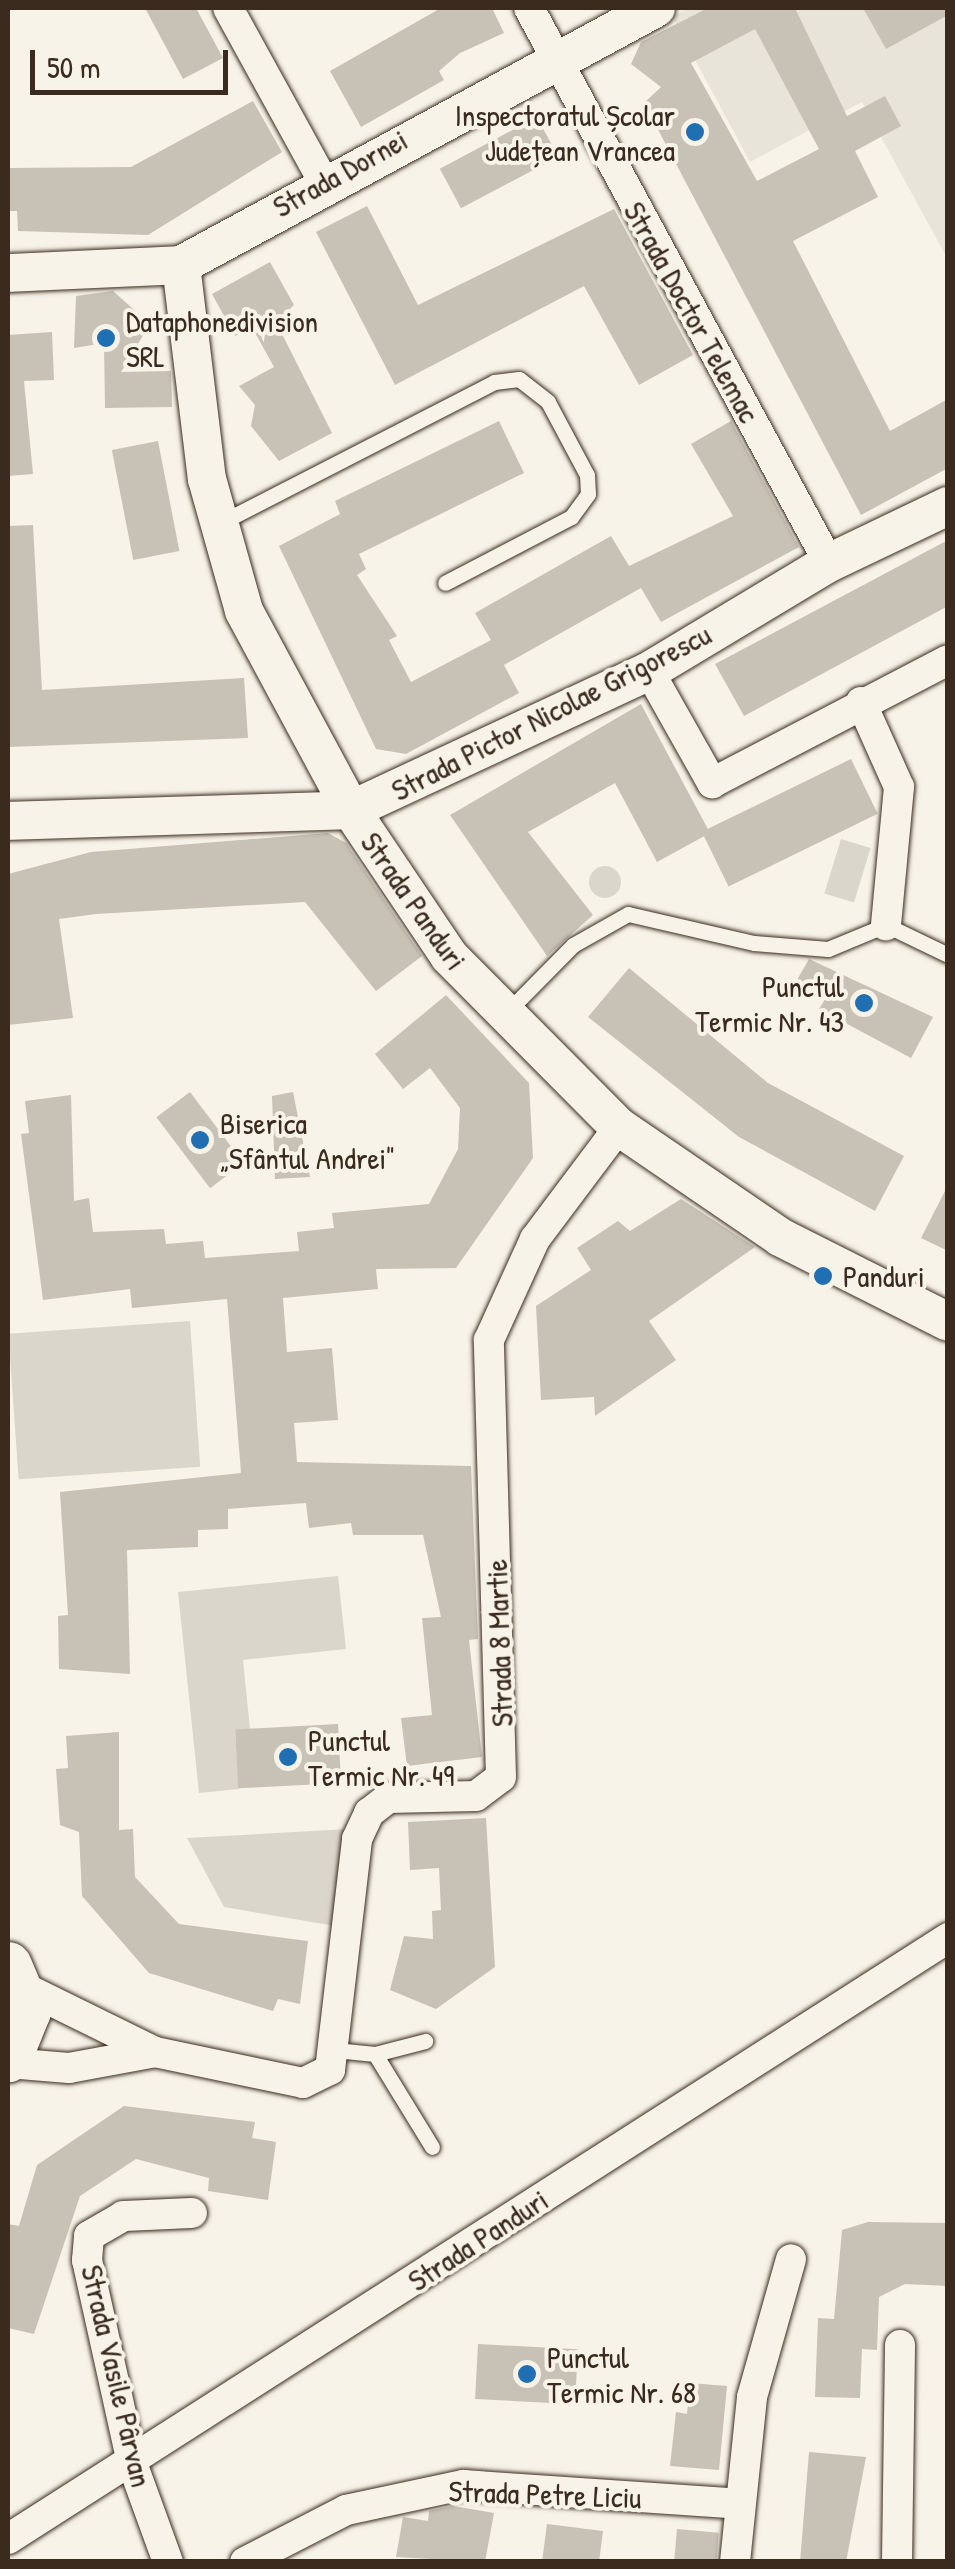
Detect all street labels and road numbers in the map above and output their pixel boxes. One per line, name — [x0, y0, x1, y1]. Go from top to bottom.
street label: Strada Dornei — [267, 121, 413, 225]
street label: Strada Doctor Telemac — [617, 196, 767, 428]
street label: Strada Pictor Nicolae Grigorescu — [385, 616, 717, 808]
street label: Strada Panduri — [354, 825, 474, 977]
street label: Strada 8 Martie — [478, 1559, 520, 1727]
street label: Strada Panduri — [401, 2181, 555, 2299]
street label: Strada Vasile Pârvan — [74, 2262, 160, 2490]
street label: Strada Petre Liciu — [448, 2473, 642, 2515]

